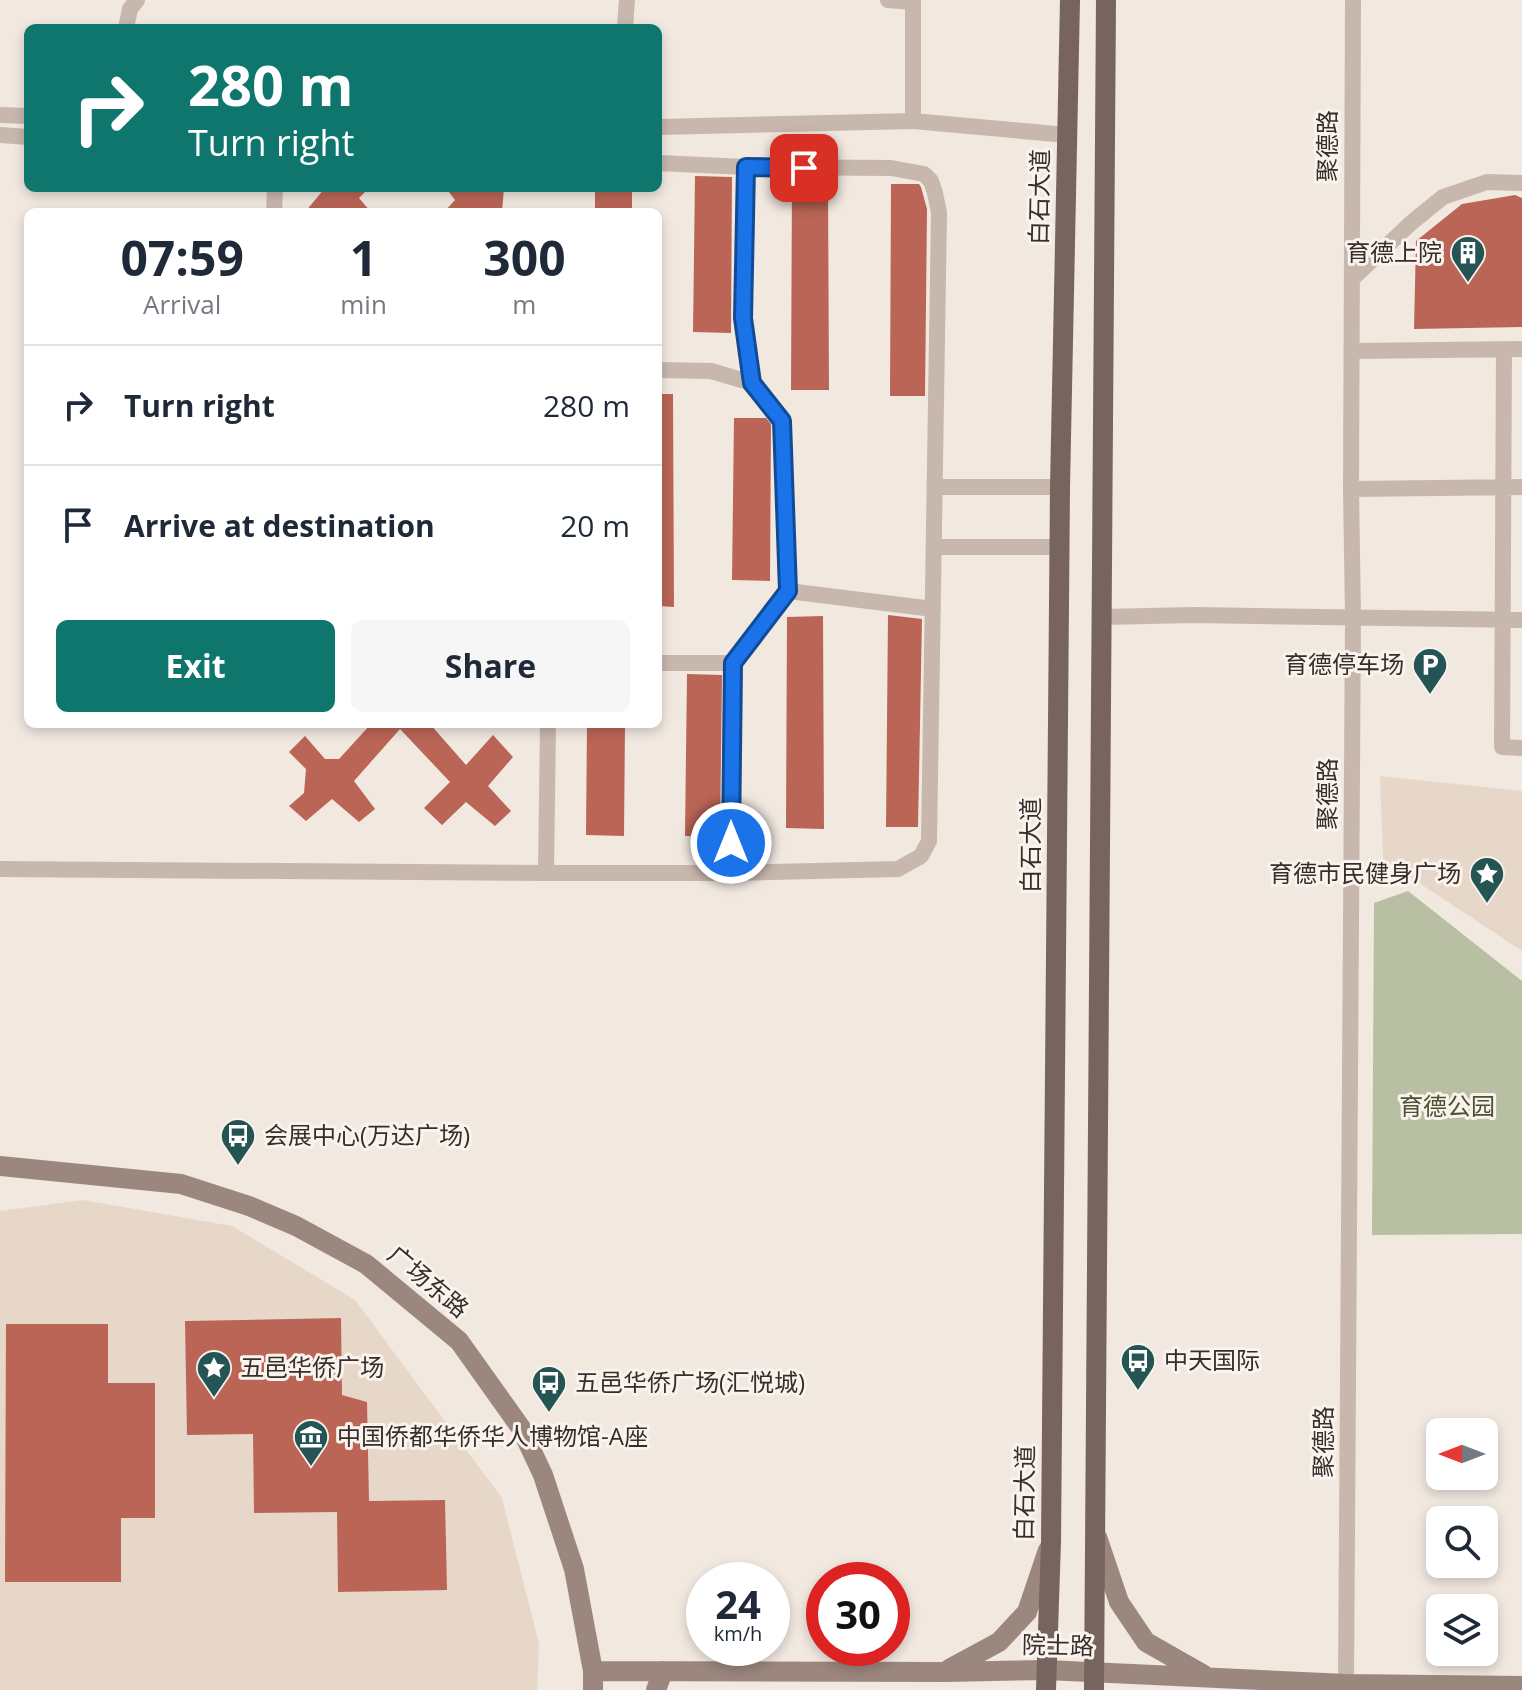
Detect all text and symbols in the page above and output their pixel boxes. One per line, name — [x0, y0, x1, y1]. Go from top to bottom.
text: 280 m — [188, 46, 354, 122]
icon: right — [56, 56, 160, 160]
street label: 聚德路 — [1310, 110, 1343, 182]
text: Turn right — [188, 118, 354, 167]
pin — [770, 134, 838, 202]
icon: arrive — [782, 146, 826, 190]
street label: 白石大道 — [1021, 149, 1056, 245]
text: 07:59 — [120, 225, 244, 290]
text: 1 — [350, 225, 377, 290]
text: 300 — [483, 225, 566, 290]
building icon: 育德上院 — [1449, 234, 1487, 284]
place label: 育德上院 — [1346, 235, 1442, 268]
text: Arrival — [143, 286, 221, 322]
text: min — [340, 286, 387, 322]
text: m — [512, 286, 536, 322]
icon: right — [56, 383, 100, 427]
text: Turn right — [124, 385, 275, 426]
text: 280 m — [543, 385, 630, 426]
icon: arrive — [56, 503, 100, 547]
text: Arrive at destination — [124, 505, 435, 546]
text: 20 m — [560, 505, 630, 546]
button: Exit — [56, 620, 335, 712]
button: Share — [351, 620, 630, 712]
parking icon: 育德停车场 — [1411, 646, 1449, 696]
place label: 育德停车场 — [1284, 647, 1404, 680]
street label: 聚德路 — [1310, 758, 1343, 830]
street label: 白石大道 — [1013, 797, 1046, 893]
position arrow — [689, 801, 773, 885]
place icon: 育德市民健身广场 — [1468, 855, 1506, 905]
place label: 育德市民健身广场 — [1269, 856, 1461, 889]
park label: 育德公园 — [1399, 1089, 1495, 1122]
bus stop icon: 会展中心(万达广场) — [219, 1117, 257, 1167]
place label: 会展中心(万达广场) — [264, 1118, 470, 1151]
street label: 广场东路 — [382, 1237, 476, 1324]
bus stop icon: 中天国际 — [1119, 1342, 1157, 1392]
place label: 中天国际 — [1164, 1343, 1260, 1376]
place icon: 五邑华侨广场 — [195, 1349, 233, 1399]
place label: 五邑华侨广场 — [240, 1350, 384, 1383]
bus stop icon: 五邑华侨广场(汇悦城) — [530, 1364, 568, 1414]
place label: 五邑华侨广场(汇悦城) — [575, 1365, 805, 1398]
street label: 聚德路 — [1306, 1406, 1339, 1478]
museum icon: 中国侨都华侨华人博物馆-A座 — [292, 1418, 330, 1468]
north arrow — [1426, 1418, 1498, 1490]
map controls — [1426, 1418, 1498, 1666]
place label: 中国侨都华侨华人博物馆-A座 — [337, 1419, 648, 1452]
street label: 白石大道 — [1006, 1445, 1041, 1541]
button: search — [1426, 1506, 1498, 1578]
speed limit sign: 30 — [806, 1562, 910, 1666]
text: 24 — [715, 1576, 761, 1631]
button: layers — [1426, 1594, 1498, 1666]
text: km/h — [714, 1620, 762, 1647]
street label: 院士路 — [1022, 1627, 1094, 1662]

